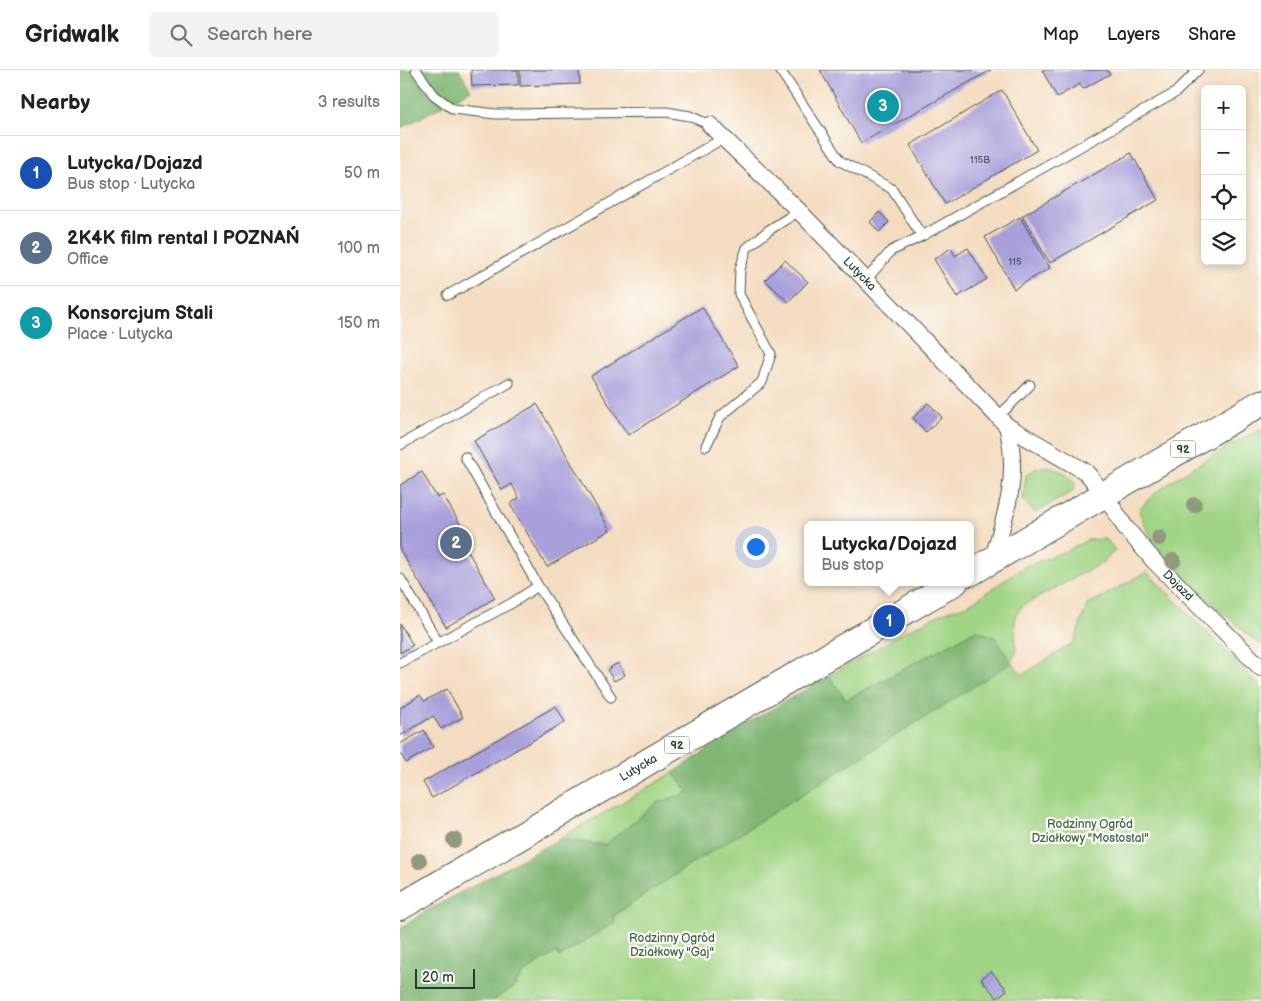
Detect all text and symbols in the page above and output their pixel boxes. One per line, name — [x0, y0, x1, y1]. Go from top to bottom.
search box — [149, 12, 499, 57]
text: Gridwalk — [25, 20, 119, 49]
icon: search — [167, 21, 195, 49]
text: Search here — [207, 23, 312, 46]
text: Map — [1043, 24, 1079, 45]
text: Layers — [1107, 24, 1160, 45]
text: Share — [1188, 24, 1236, 45]
map controls — [1201, 85, 1246, 265]
button: + — [1201, 85, 1246, 130]
pin: 3 — [867, 87, 899, 125]
text: Nearby — [20, 90, 90, 115]
text: 3 results — [318, 93, 380, 112]
button: − — [1201, 130, 1246, 175]
text: Lutycka/Dojazd — [67, 152, 203, 175]
house number: 115B — [970, 154, 990, 166]
text: 1 — [33, 164, 39, 183]
text: 50 m — [344, 164, 380, 183]
text: Bus stop · Lutycka — [67, 175, 195, 194]
button: locate — [1201, 175, 1246, 220]
button: layers — [1201, 220, 1246, 265]
text: 2K4K film rental | POZNAŃ — [67, 227, 300, 250]
text: 2 — [31, 239, 41, 258]
text: 100 m — [337, 239, 380, 258]
text: Office — [67, 250, 109, 269]
street label: Lutycka — [840, 254, 880, 294]
house number: 115 — [1008, 256, 1022, 268]
text: Konsorcjum Stali — [67, 302, 213, 325]
text: 3 — [31, 314, 41, 333]
text: 150 m — [338, 314, 380, 333]
text: Place · Lutycka — [67, 325, 173, 344]
road number: 92 — [1170, 440, 1196, 458]
popup — [804, 521, 974, 586]
pin: 2 — [440, 524, 472, 562]
text: Lutycka/Dojazd — [821, 533, 957, 556]
your location — [743, 534, 769, 560]
text: Bus stop — [821, 556, 884, 575]
street label: Dojazd — [1160, 567, 1197, 604]
pin: 1 — [873, 602, 905, 640]
road number: 92 — [664, 736, 690, 754]
street label: Lutycka — [617, 751, 660, 784]
park label: Rodzinny Ogród Działkowy "Mostostal" — [1031, 817, 1149, 846]
park label: Rodzinny Ogród Działkowy "Gaj" — [629, 931, 715, 960]
scale bar — [415, 966, 475, 989]
text: 20 m — [422, 969, 454, 986]

